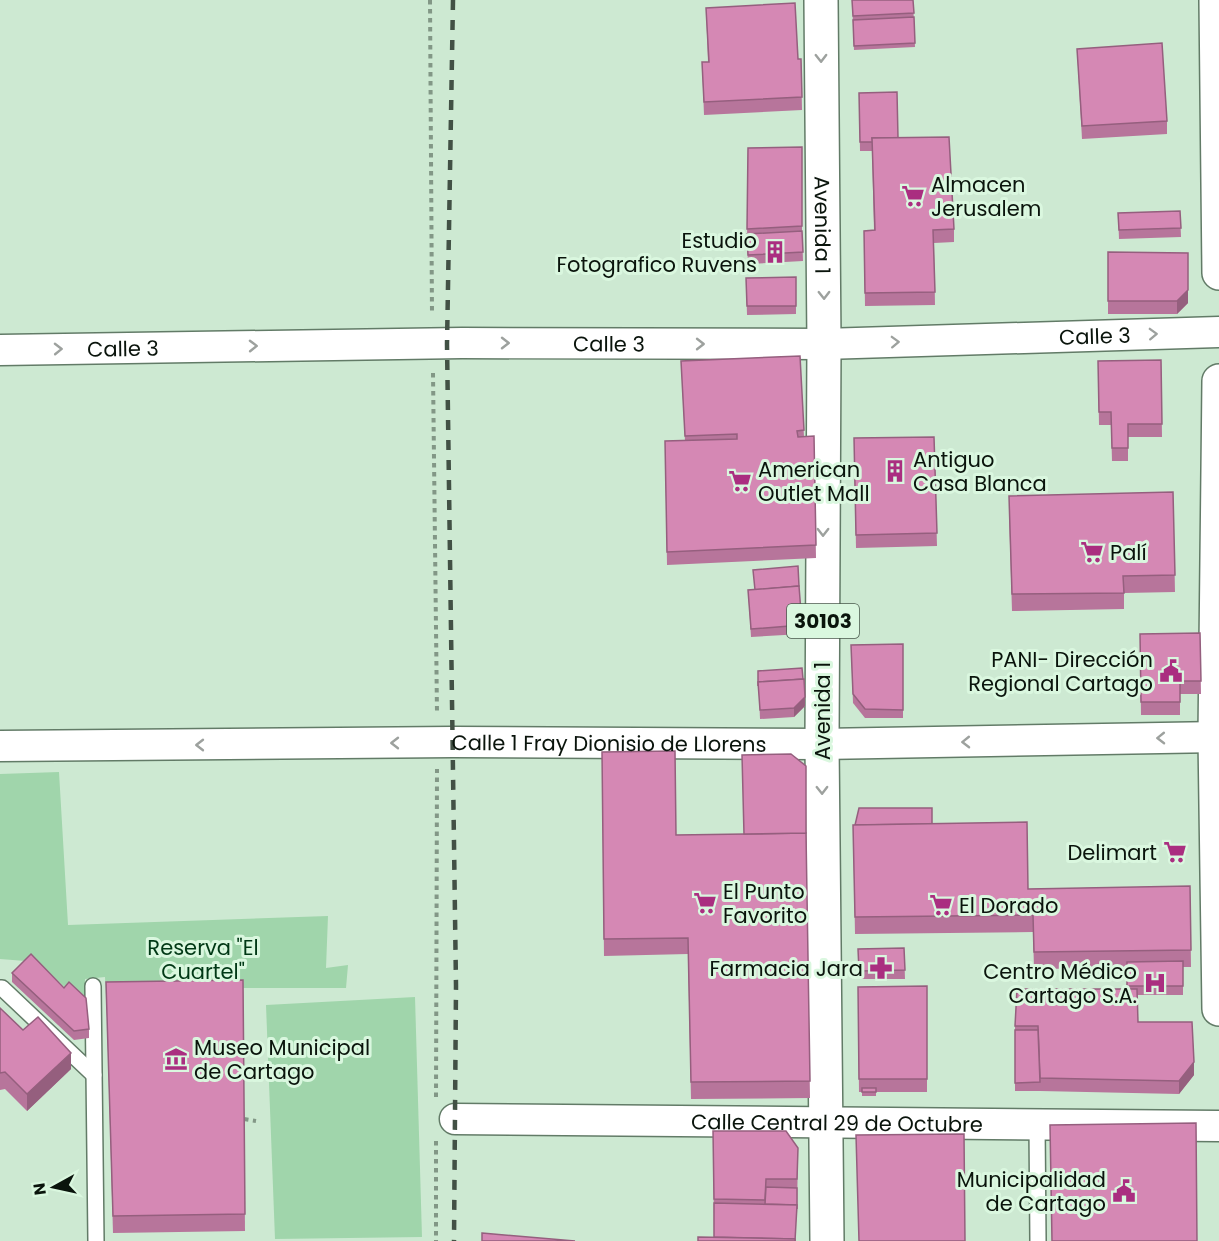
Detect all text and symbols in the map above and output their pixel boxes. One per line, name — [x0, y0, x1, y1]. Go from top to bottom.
one-way arrow — [815, 54, 827, 63]
place label: Almacen Jerusalem — [931, 170, 1041, 223]
street label: Avenida 1 — [808, 176, 838, 274]
supermarket icon: Almacen Jerusalem — [900, 183, 926, 209]
place label: Estudio Fotografico Ruvens — [556, 226, 757, 279]
building icon: Estudio Fotografico Ruvens — [762, 239, 788, 265]
one-way arrow — [818, 291, 830, 300]
street label: Calle 3 — [1059, 320, 1131, 351]
one-way arrow — [1149, 328, 1158, 341]
street label: Calle 3 — [573, 329, 645, 358]
street label: Calle 3 — [87, 333, 159, 363]
one-way arrow — [891, 335, 900, 348]
one-way arrow — [501, 337, 510, 349]
one-way arrow — [696, 338, 705, 350]
one-way arrow — [249, 340, 258, 352]
one-way arrow — [54, 343, 63, 355]
place label: Antiguo Casa Blanca — [913, 445, 1047, 498]
place label: American Outlet Mall — [758, 455, 870, 508]
building icon: Antiguo Casa Blanca — [882, 458, 908, 484]
supermarket icon: American Outlet Mall — [727, 468, 753, 494]
one-way arrow — [817, 528, 829, 537]
place label: Palí — [1110, 538, 1147, 567]
supermarket icon: Palí — [1079, 539, 1105, 565]
road number: 30103 — [787, 604, 859, 638]
place label: PANI- Dirección Regional Cartago — [968, 645, 1153, 698]
public building icon: PANI- Dirección Regional Cartago — [1158, 658, 1184, 684]
street label: Avenida 1 — [808, 662, 837, 760]
street label: Calle 1 Fray Dionisio de Llorens — [451, 727, 767, 758]
one-way arrow — [1156, 732, 1165, 744]
one-way arrow — [961, 735, 970, 748]
one-way arrow — [390, 737, 399, 749]
one-way arrow — [195, 739, 204, 751]
one-way arrow — [816, 786, 828, 795]
place label: Delimart — [1067, 838, 1157, 867]
supermarket icon: Delimart — [1162, 839, 1188, 865]
place label: El Punto Favorito — [723, 877, 807, 930]
supermarket icon: El Punto Favorito — [692, 890, 718, 916]
place label: El Dorado — [959, 891, 1059, 920]
supermarket icon: El Dorado — [928, 892, 954, 918]
park label: Reserva "El Cuartel" — [147, 933, 259, 986]
place label: Farmacia Jara — [709, 954, 863, 983]
pharmacy icon: Farmacia Jara — [868, 955, 894, 981]
place label: Centro Médico Cartago S.A. — [983, 957, 1137, 1010]
hospital icon: Centro Médico Cartago S.A. — [1142, 970, 1168, 996]
place label: Museo Municipal de Cartago — [194, 1033, 370, 1086]
museum icon: Museo Municipal de Cartago — [163, 1046, 189, 1072]
street label: Calle Central 29 de Octubre — [691, 1107, 983, 1138]
north arrow — [24, 1157, 84, 1217]
place label: Municipalidad de Cartago — [957, 1165, 1106, 1218]
public building icon: Municipalidad de Cartago — [1111, 1178, 1137, 1204]
text: N — [27, 1181, 52, 1197]

